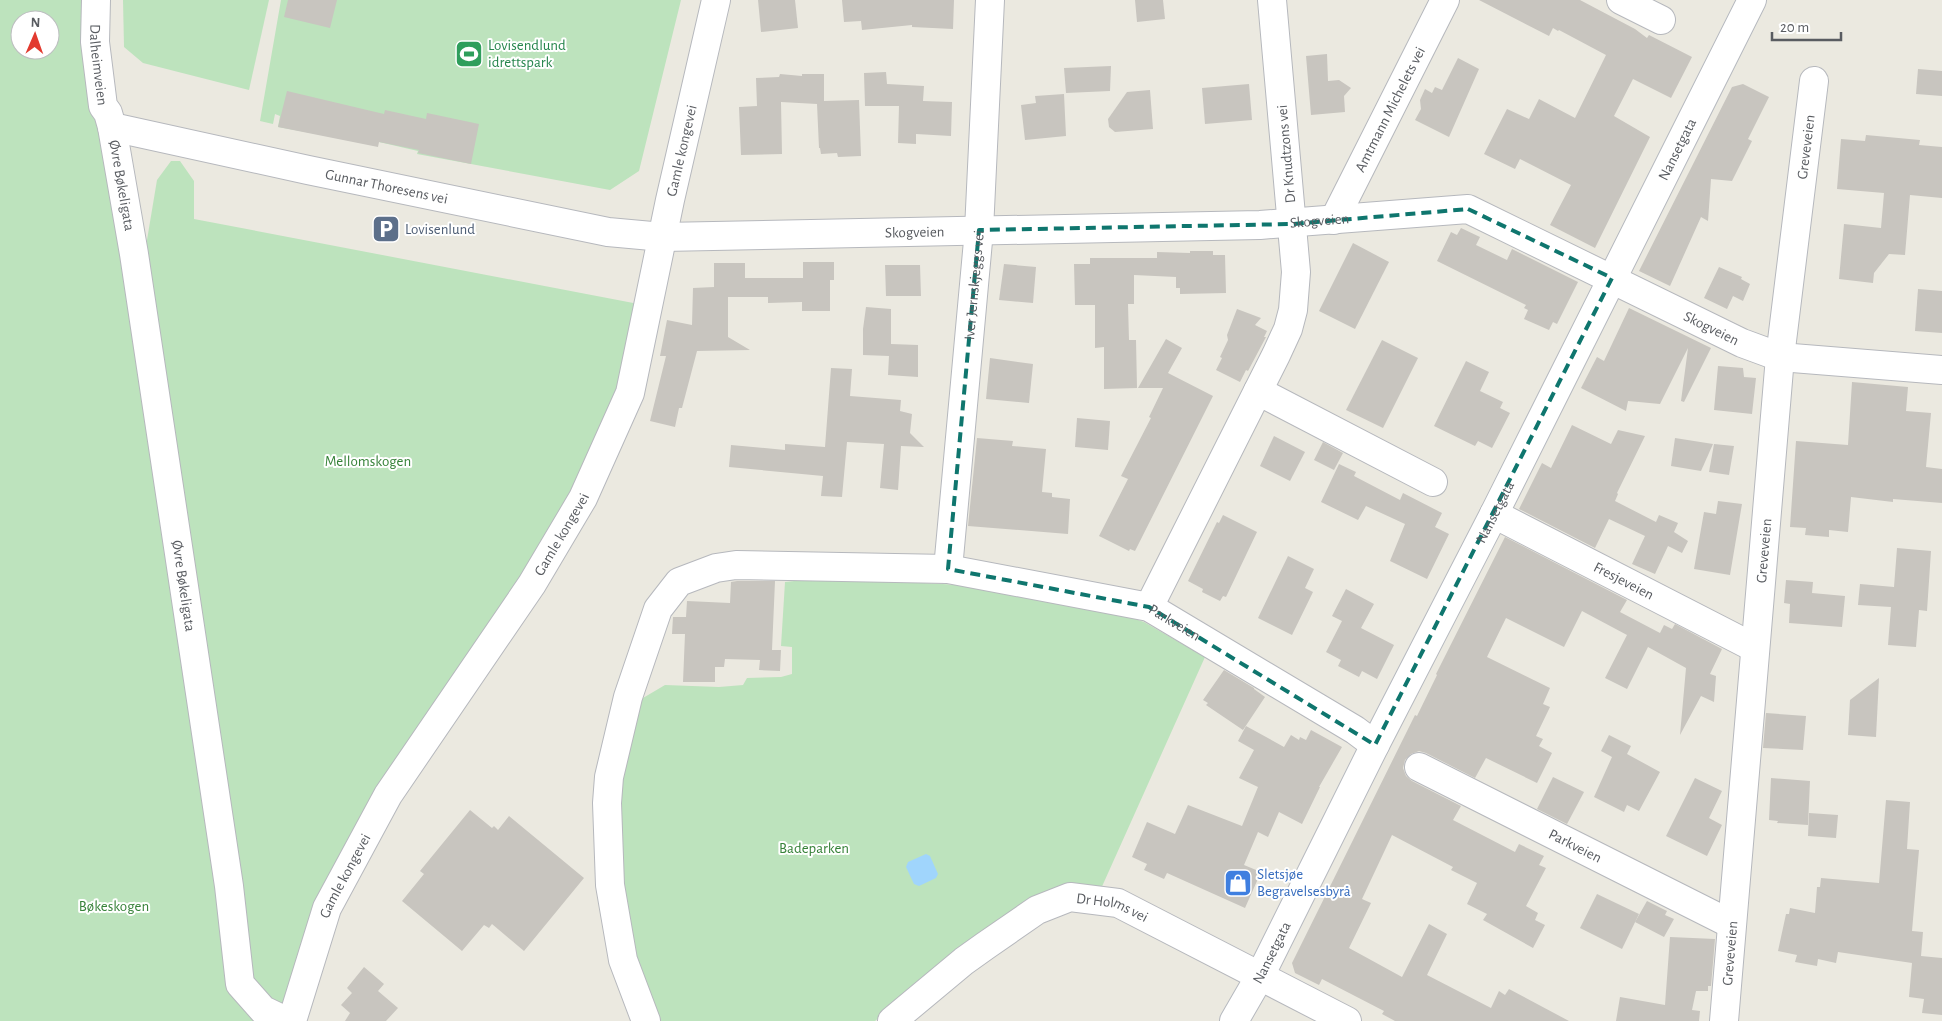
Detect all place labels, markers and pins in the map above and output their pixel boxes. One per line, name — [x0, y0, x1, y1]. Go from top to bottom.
place label: Lovisendlund idrettspark — [488, 38, 566, 70]
sports icon: Lovisendlund idrettspark — [454, 39, 484, 69]
parking icon: Lovisenlund — [371, 214, 401, 244]
place label: Lovisenlund — [405, 222, 475, 237]
place label: Sletsjøe Begravelsesbyrå — [1257, 867, 1351, 899]
shop icon: Sletsjøe Begravelsesbyrå — [1223, 868, 1253, 898]

